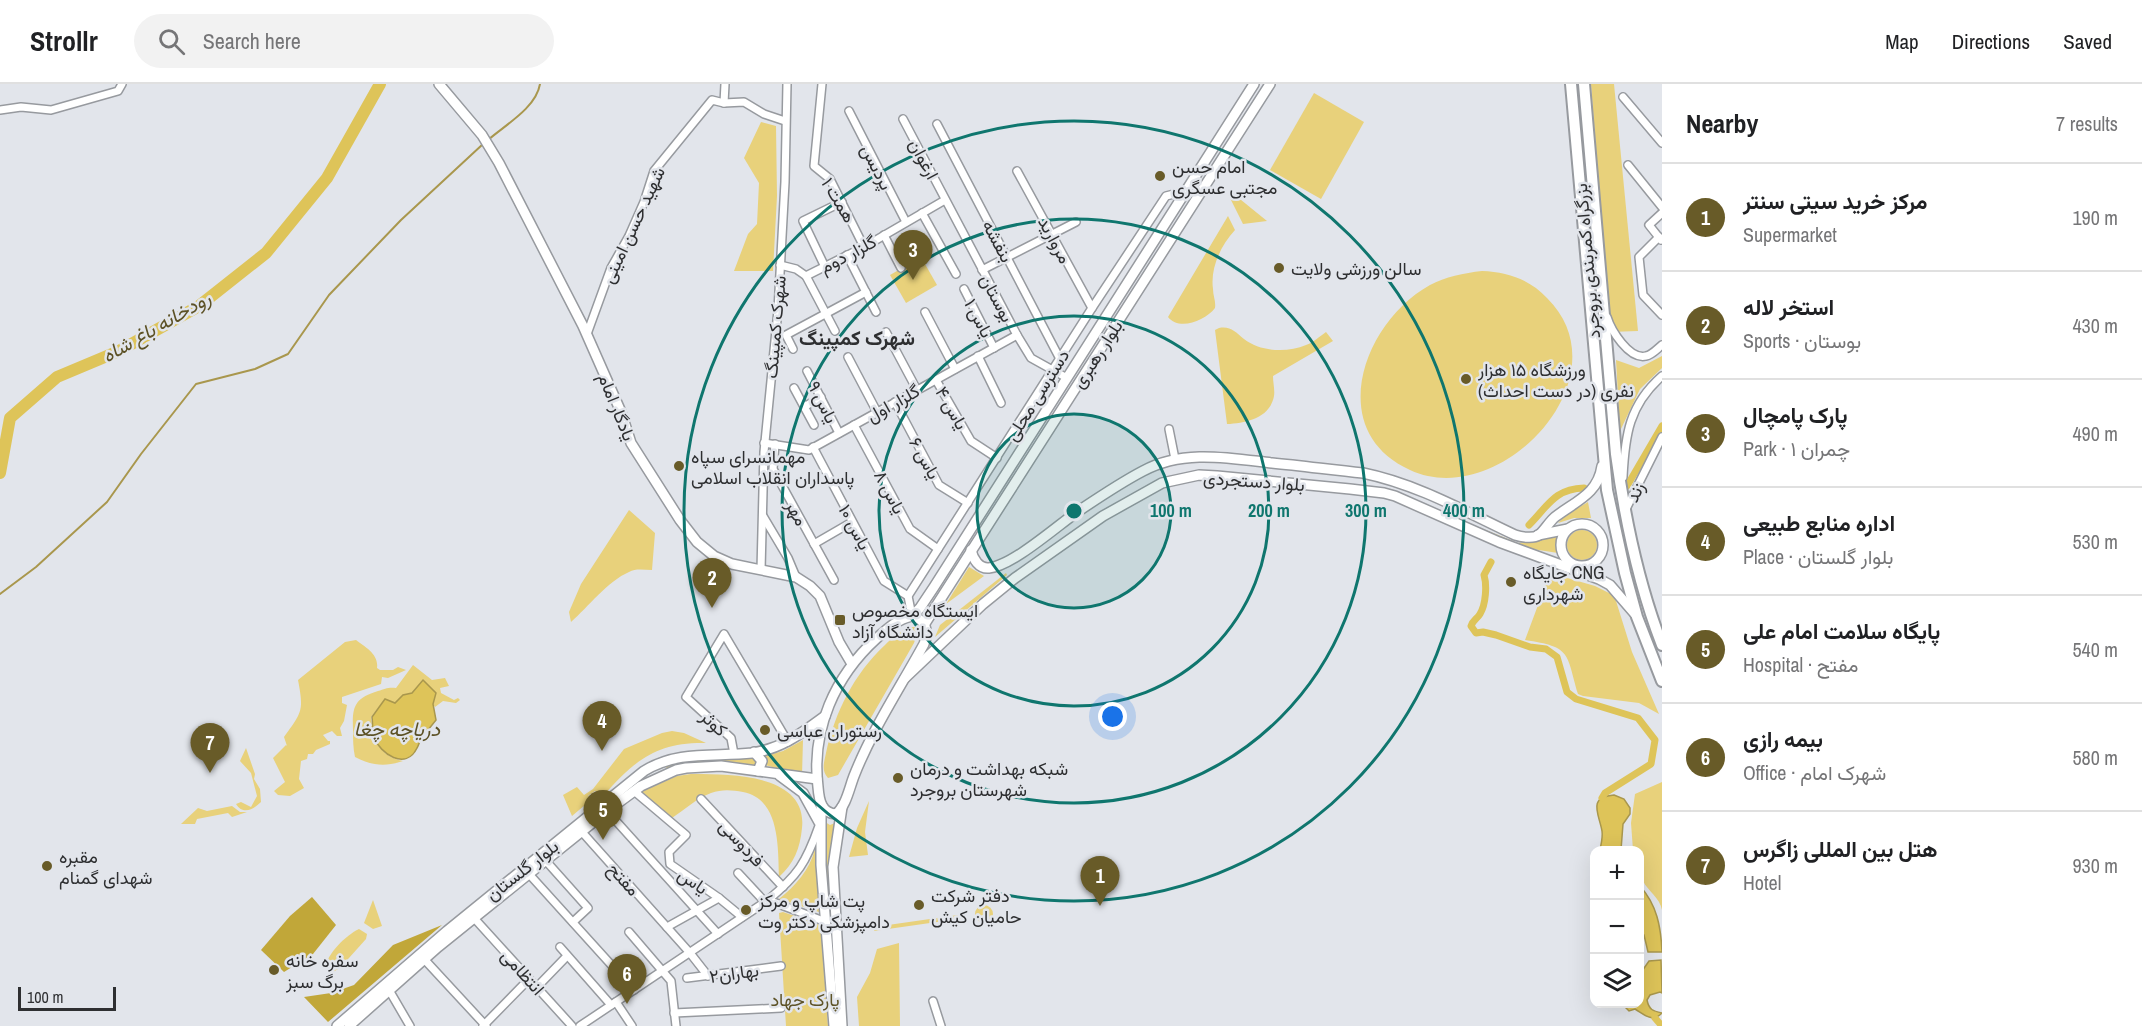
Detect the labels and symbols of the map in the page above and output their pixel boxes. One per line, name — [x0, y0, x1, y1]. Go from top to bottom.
street label: ارغوان — [903, 134, 945, 184]
street label: پردیس — [855, 140, 899, 194]
place label: امام حسن مجتبی عسگری — [1172, 154, 1277, 200]
street label: شهید حسن امینی — [595, 163, 671, 287]
marker: امام حسن مجتبی عسگری — [1153, 169, 1167, 183]
street label: همت ۱ — [816, 173, 862, 227]
street label: بزرگراه کمربندی بروجرد — [1568, 182, 1606, 340]
street label: مروارید — [1032, 212, 1078, 268]
street label: بنفشه — [976, 215, 1020, 267]
street label: گلزار دوم — [815, 229, 881, 279]
pin: 3 — [894, 230, 932, 280]
place label: سالن ورزشی ولایت — [1291, 256, 1421, 281]
marker: سالن ورزشی ولایت — [1272, 261, 1286, 275]
street label: بوستان — [974, 269, 1020, 327]
street label: شهرک کمپینگ — [758, 274, 792, 380]
water label: رودخانه باغ شاه — [97, 284, 216, 369]
street label: یاس ۱ — [958, 294, 1000, 342]
street label: بلوار رهبری — [1066, 315, 1128, 393]
district label: شهرک کمپینگ — [799, 324, 915, 352]
street label: دسترسی محلی — [999, 344, 1075, 446]
place label: ورزشگاه ۱۵ هزار نفری (در دست احداث) — [1477, 357, 1634, 403]
street label: یادگار امام — [592, 369, 642, 445]
marker: ورزشگاه ۱۵ هزار نفری (در دست احداث) — [1459, 372, 1473, 386]
street label: یاس ۹ — [802, 377, 844, 427]
street label: گلزار اول — [862, 378, 924, 428]
street label: یاس ۴ — [930, 382, 974, 434]
street label: یاس ۶ — [903, 432, 947, 484]
place label: مهمانسرای سپاه پاسداران انقلاب اسلامی — [691, 444, 854, 490]
marker: مهمانسرای سپاه پاسداران انقلاب اسلامی — [672, 459, 686, 473]
street label: بلوار دستجردی — [1202, 465, 1306, 497]
street label: یاس ۸ — [868, 466, 912, 518]
street label: زند — [1619, 478, 1651, 506]
street label: مهر — [780, 495, 814, 530]
text: 100 m — [1150, 498, 1192, 523]
text: 200 m — [1248, 498, 1290, 523]
text: 300 m — [1345, 498, 1387, 523]
text: 400 m — [1443, 498, 1485, 523]
street label: یاس ۱۰ — [833, 500, 877, 554]
centre of rings — [1064, 501, 1084, 521]
pin: 2 — [692, 558, 732, 608]
place label: جایگاه CNG شهرداری — [1523, 560, 1605, 606]
marker: جایگاه CNG شهرداری — [1504, 575, 1518, 589]
place label: ایستگاه مخصوص دانشگاه آزاد — [852, 598, 978, 644]
marker: ایستگاه مخصوص دانشگاه آزاد — [833, 613, 847, 627]
pin: 4 — [582, 702, 622, 751]
your location — [1098, 702, 1127, 731]
street label: کوثر — [694, 703, 733, 742]
water label: دریاچه چغا — [354, 715, 441, 743]
place label: رستوران عباسی — [777, 718, 882, 743]
marker: رستوران عباسی — [758, 723, 772, 737]
pin: 7 — [190, 724, 230, 773]
place label: شبکه بهداشت و درمان شهرستان بروجرد — [910, 756, 1068, 802]
marker: شبکه بهداشت و درمان شهرستان بروجرد — [891, 771, 905, 785]
pin: 5 — [584, 790, 622, 840]
street label: فردوسی — [714, 814, 770, 872]
street label: بلوار گلستان — [480, 834, 564, 906]
place label: مقبره شهدای گمنام — [59, 844, 153, 890]
pin: 1 — [1080, 856, 1120, 906]
street label: مفتح — [602, 857, 646, 901]
marker: مقبره شهدای گمنام — [40, 859, 54, 873]
street label: یاس — [673, 862, 713, 900]
place label: دفتر شرکت حامیان کیش — [931, 883, 1022, 929]
place label: پت شاپ و مرکز دامپزشکی دکتر وت — [757, 888, 890, 934]
marker: دفتر شرکت حامیان کیش — [912, 898, 926, 912]
marker: پت شاپ و مرکز دامپزشکی دکتر وت — [739, 903, 753, 917]
street label: انتظامی — [496, 943, 550, 1001]
place label: سفره خانه برگ سبز — [285, 948, 358, 994]
pin: 6 — [608, 954, 646, 1004]
street label: بهاران۲ — [708, 957, 760, 989]
marker: سفره خانه برگ سبز — [267, 963, 281, 977]
scale bar — [18, 984, 116, 1012]
park label: پارک جهاد — [770, 987, 840, 1012]

